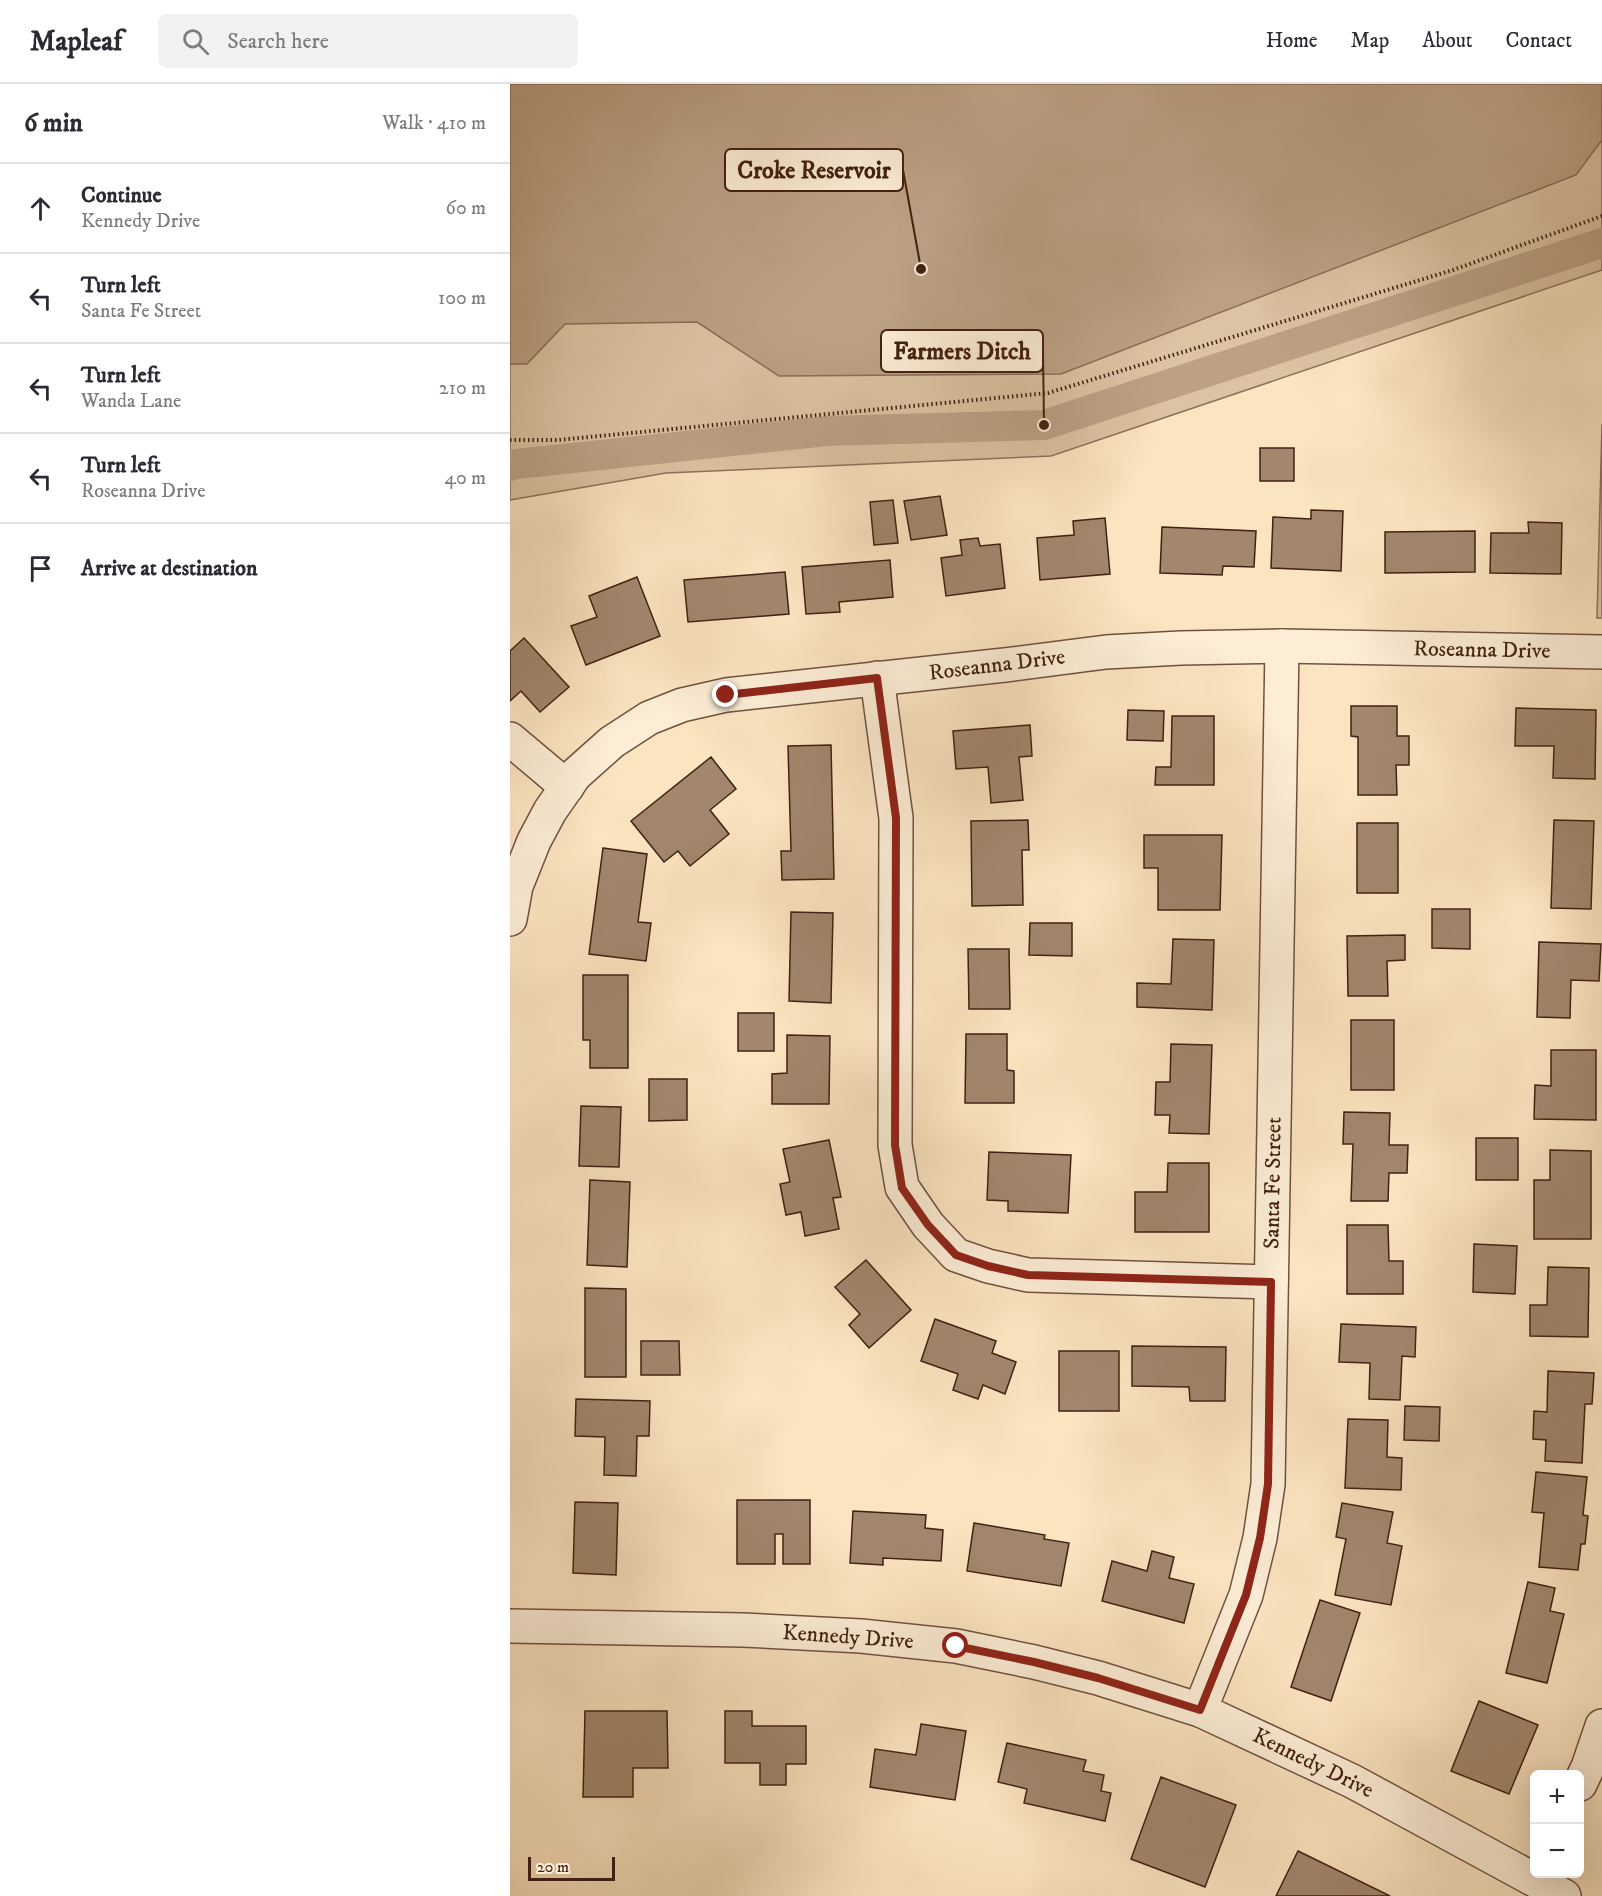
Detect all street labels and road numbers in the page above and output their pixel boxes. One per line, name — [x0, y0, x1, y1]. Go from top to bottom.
street label: Roseanna Drive — [1413, 635, 1551, 665]
street label: Roseanna Drive — [927, 643, 1067, 687]
street label: Santa Fe Street — [1258, 1117, 1288, 1249]
street label: Kennedy Drive — [782, 1619, 914, 1655]
street label: Kennedy Drive — [1248, 1722, 1378, 1804]

